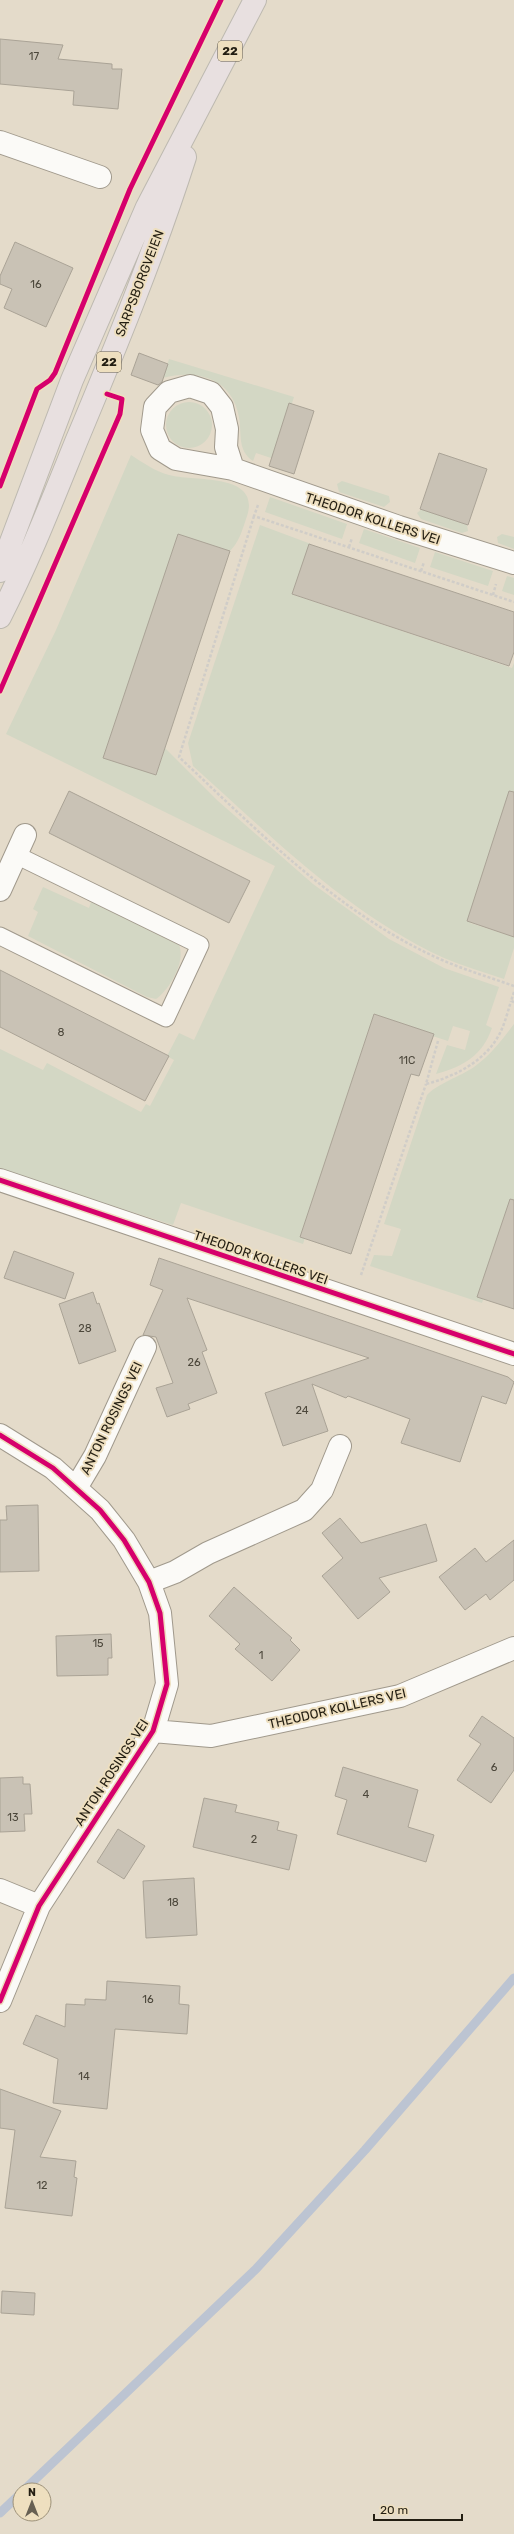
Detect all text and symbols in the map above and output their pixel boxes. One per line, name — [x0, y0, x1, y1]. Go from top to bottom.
road number: 22 — [218, 41, 242, 61]
house number: 17 — [29, 50, 40, 63]
street label: SARPSBORGVEIEN — [112, 228, 167, 339]
house number: 16 — [30, 278, 42, 291]
road number: 22 — [97, 352, 121, 372]
street label: THEODOR KOLLERS VEI — [304, 490, 442, 547]
house number: 8 — [58, 1026, 65, 1039]
house number: 11C — [399, 1054, 415, 1067]
street label: THEODOR KOLLERS VEI — [192, 1227, 330, 1287]
house number: 28 — [78, 1322, 92, 1335]
house number: 26 — [187, 1356, 201, 1369]
street label: ANTON ROSINGS VEI — [78, 1359, 145, 1477]
house number: 24 — [295, 1404, 309, 1417]
house number: 15 — [92, 1637, 104, 1650]
house number: 1 — [259, 1649, 263, 1662]
street label: THEODOR KOLLERS VEI — [267, 1685, 407, 1732]
street label: ANTON ROSINGS VEI — [71, 1716, 151, 1828]
house number: 6 — [491, 1761, 498, 1774]
house number: 4 — [363, 1788, 370, 1801]
house number: 13 — [7, 1811, 19, 1824]
house number: 2 — [251, 1833, 257, 1846]
house number: 18 — [167, 1896, 179, 1909]
house number: 16 — [142, 1993, 154, 2006]
house number: 14 — [78, 2070, 90, 2083]
house number: 12 — [36, 2179, 48, 2192]
north arrow — [12, 2482, 52, 2522]
text: N — [28, 2486, 36, 2499]
scale bar — [374, 2496, 462, 2522]
text: 20 m — [380, 2503, 408, 2517]

